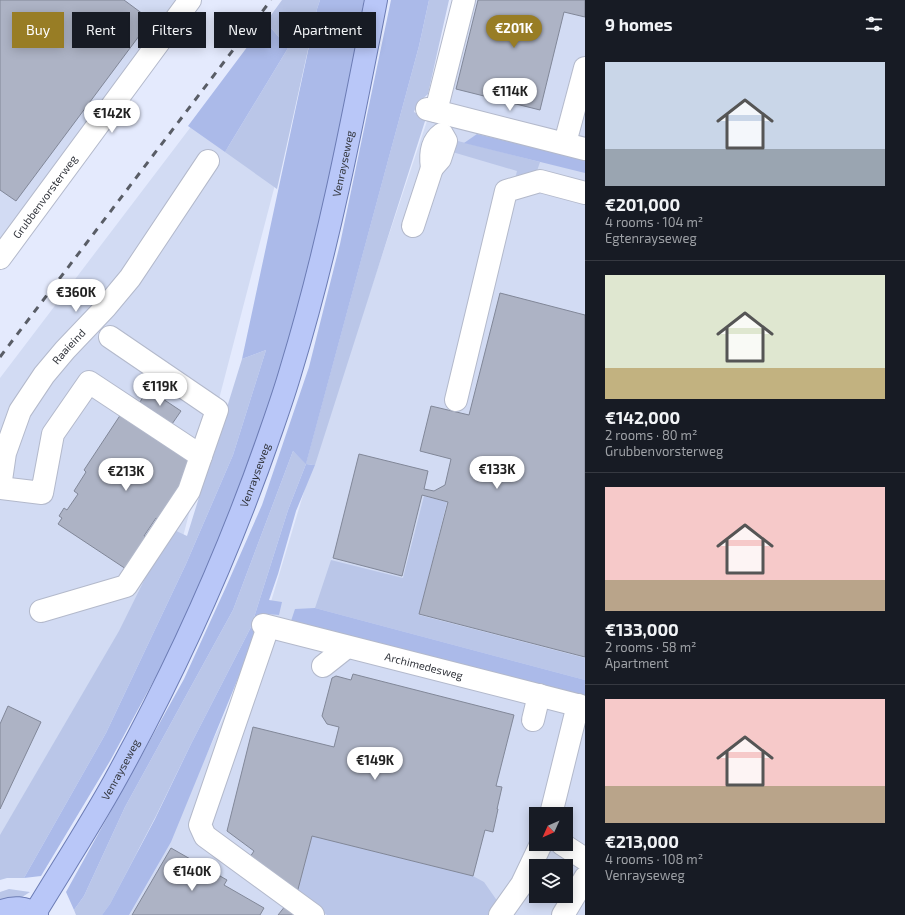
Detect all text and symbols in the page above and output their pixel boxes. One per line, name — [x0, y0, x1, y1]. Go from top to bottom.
chip: Buy — [12, 12, 64, 48]
chip: Rent — [72, 12, 130, 48]
chip: Filters — [138, 12, 206, 48]
chip: New — [214, 12, 271, 48]
chip: Apartment — [279, 12, 376, 48]
icon: filters — [863, 13, 885, 35]
text: 9 homes — [605, 14, 673, 34]
pin: €201K — [486, 15, 542, 49]
text: €201K — [495, 20, 533, 36]
pin: €114K — [482, 78, 538, 112]
text: €114K — [492, 83, 528, 99]
icon: home — [709, 88, 781, 160]
pin: €142K — [84, 100, 140, 134]
text: €142K — [93, 105, 131, 121]
street label: Venrayseweg — [329, 129, 356, 198]
street label: Grubbenvorsterweg — [10, 152, 80, 241]
text: €201,000 — [605, 194, 680, 214]
text: 4 rooms · 104 m² — [605, 214, 703, 230]
text: Egtenrayseweg — [605, 230, 697, 246]
pin: €360K — [48, 279, 104, 313]
text: €360K — [56, 284, 96, 300]
icon: home — [709, 301, 781, 373]
street label: Raaieind — [49, 326, 88, 366]
pin: €119K — [132, 373, 188, 407]
text: €119K — [142, 378, 178, 394]
text: €142,000 — [605, 407, 680, 427]
text: 2 rooms · 80 m² — [605, 427, 697, 443]
street label: Venrayseweg — [237, 441, 272, 509]
text: Grubbenvorsterweg — [605, 443, 723, 459]
pin: €133K — [469, 456, 525, 490]
pin: €213K — [98, 458, 154, 492]
text: €133K — [479, 461, 515, 477]
text: €213K — [107, 463, 145, 479]
icon: home — [709, 513, 781, 585]
text: €133,000 — [605, 619, 679, 639]
text: 2 rooms · 58 m² — [605, 639, 696, 655]
street label: Archimedesweg — [384, 649, 464, 682]
text: Apartment — [605, 655, 669, 671]
icon: home — [709, 725, 781, 797]
street label: Venrayseweg — [98, 737, 142, 802]
pin: €149K — [347, 747, 403, 781]
text: €149K — [356, 752, 394, 768]
north arrow — [529, 807, 573, 851]
map controls — [529, 807, 573, 903]
text: €213,000 — [605, 831, 679, 851]
text: 4 rooms · 108 m² — [605, 851, 703, 867]
pin: €140K — [164, 858, 220, 892]
button: layers — [529, 859, 573, 903]
text: €140K — [173, 863, 211, 879]
text: Venrayseweg — [605, 867, 685, 883]

